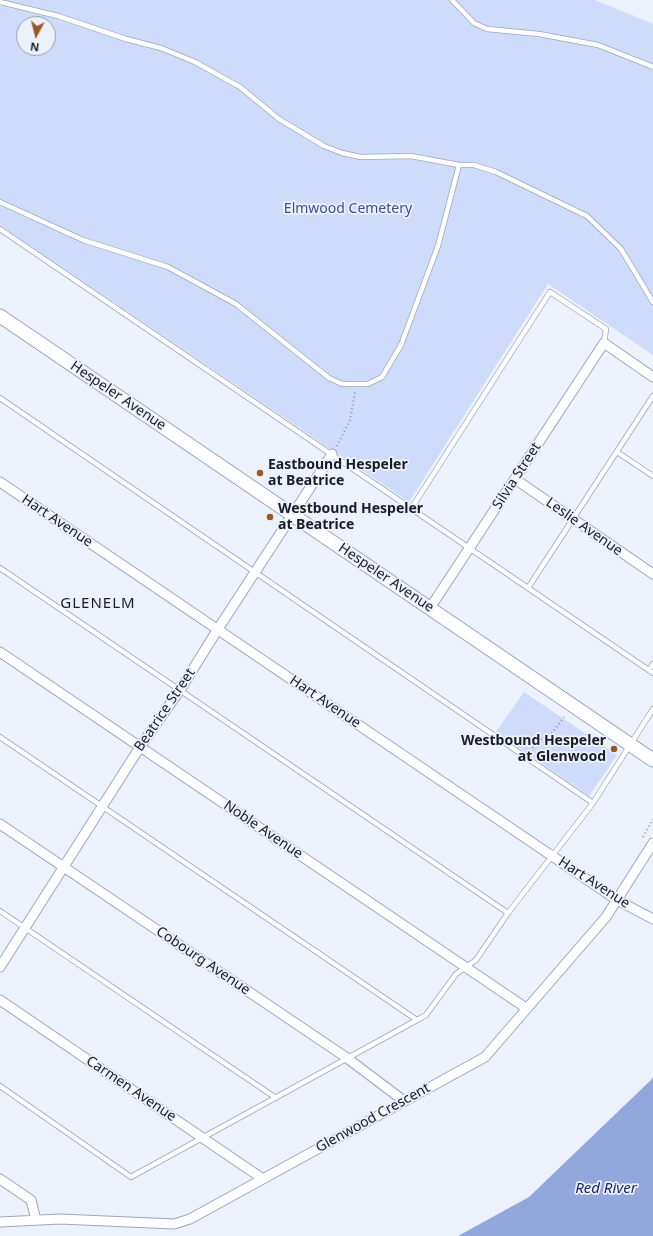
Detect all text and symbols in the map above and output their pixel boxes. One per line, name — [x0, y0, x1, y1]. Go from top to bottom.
north arrow — [16, 16, 56, 56]
text: N — [29, 39, 40, 55]
park label: Elmwood Cemetery — [284, 201, 412, 217]
street label: Hespeler Avenue — [67, 358, 169, 434]
street label: Silvia Street — [489, 439, 545, 513]
place label: Eastbound Hespeler at Beatrice — [268, 457, 408, 490]
marker: Eastbound Hespeler at Beatrice — [255, 468, 265, 478]
street label: Hart Avenue — [18, 491, 96, 551]
street label: Leslie Avenue — [542, 494, 626, 560]
place label: Westbound Hespeler at Beatrice — [278, 501, 423, 534]
marker: Westbound Hespeler at Beatrice — [265, 512, 275, 522]
street label: Hespeler Avenue — [335, 540, 437, 616]
district label: GLENELM — [60, 595, 136, 613]
street label: Beatrice Street — [131, 665, 199, 755]
street label: Hart Avenue — [286, 672, 364, 732]
place label: Westbound Hespeler at Glenwood — [461, 733, 606, 766]
marker: Westbound Hespeler at Glenwood — [609, 744, 619, 754]
street label: Noble Avenue — [220, 797, 306, 863]
street label: Hart Avenue — [555, 854, 633, 912]
street label: Cobourg Avenue — [153, 923, 253, 999]
street label: Carmen Avenue — [83, 1053, 179, 1125]
street label: Glenwood Crescent — [313, 1080, 433, 1156]
water label: Red River — [575, 1180, 637, 1198]

